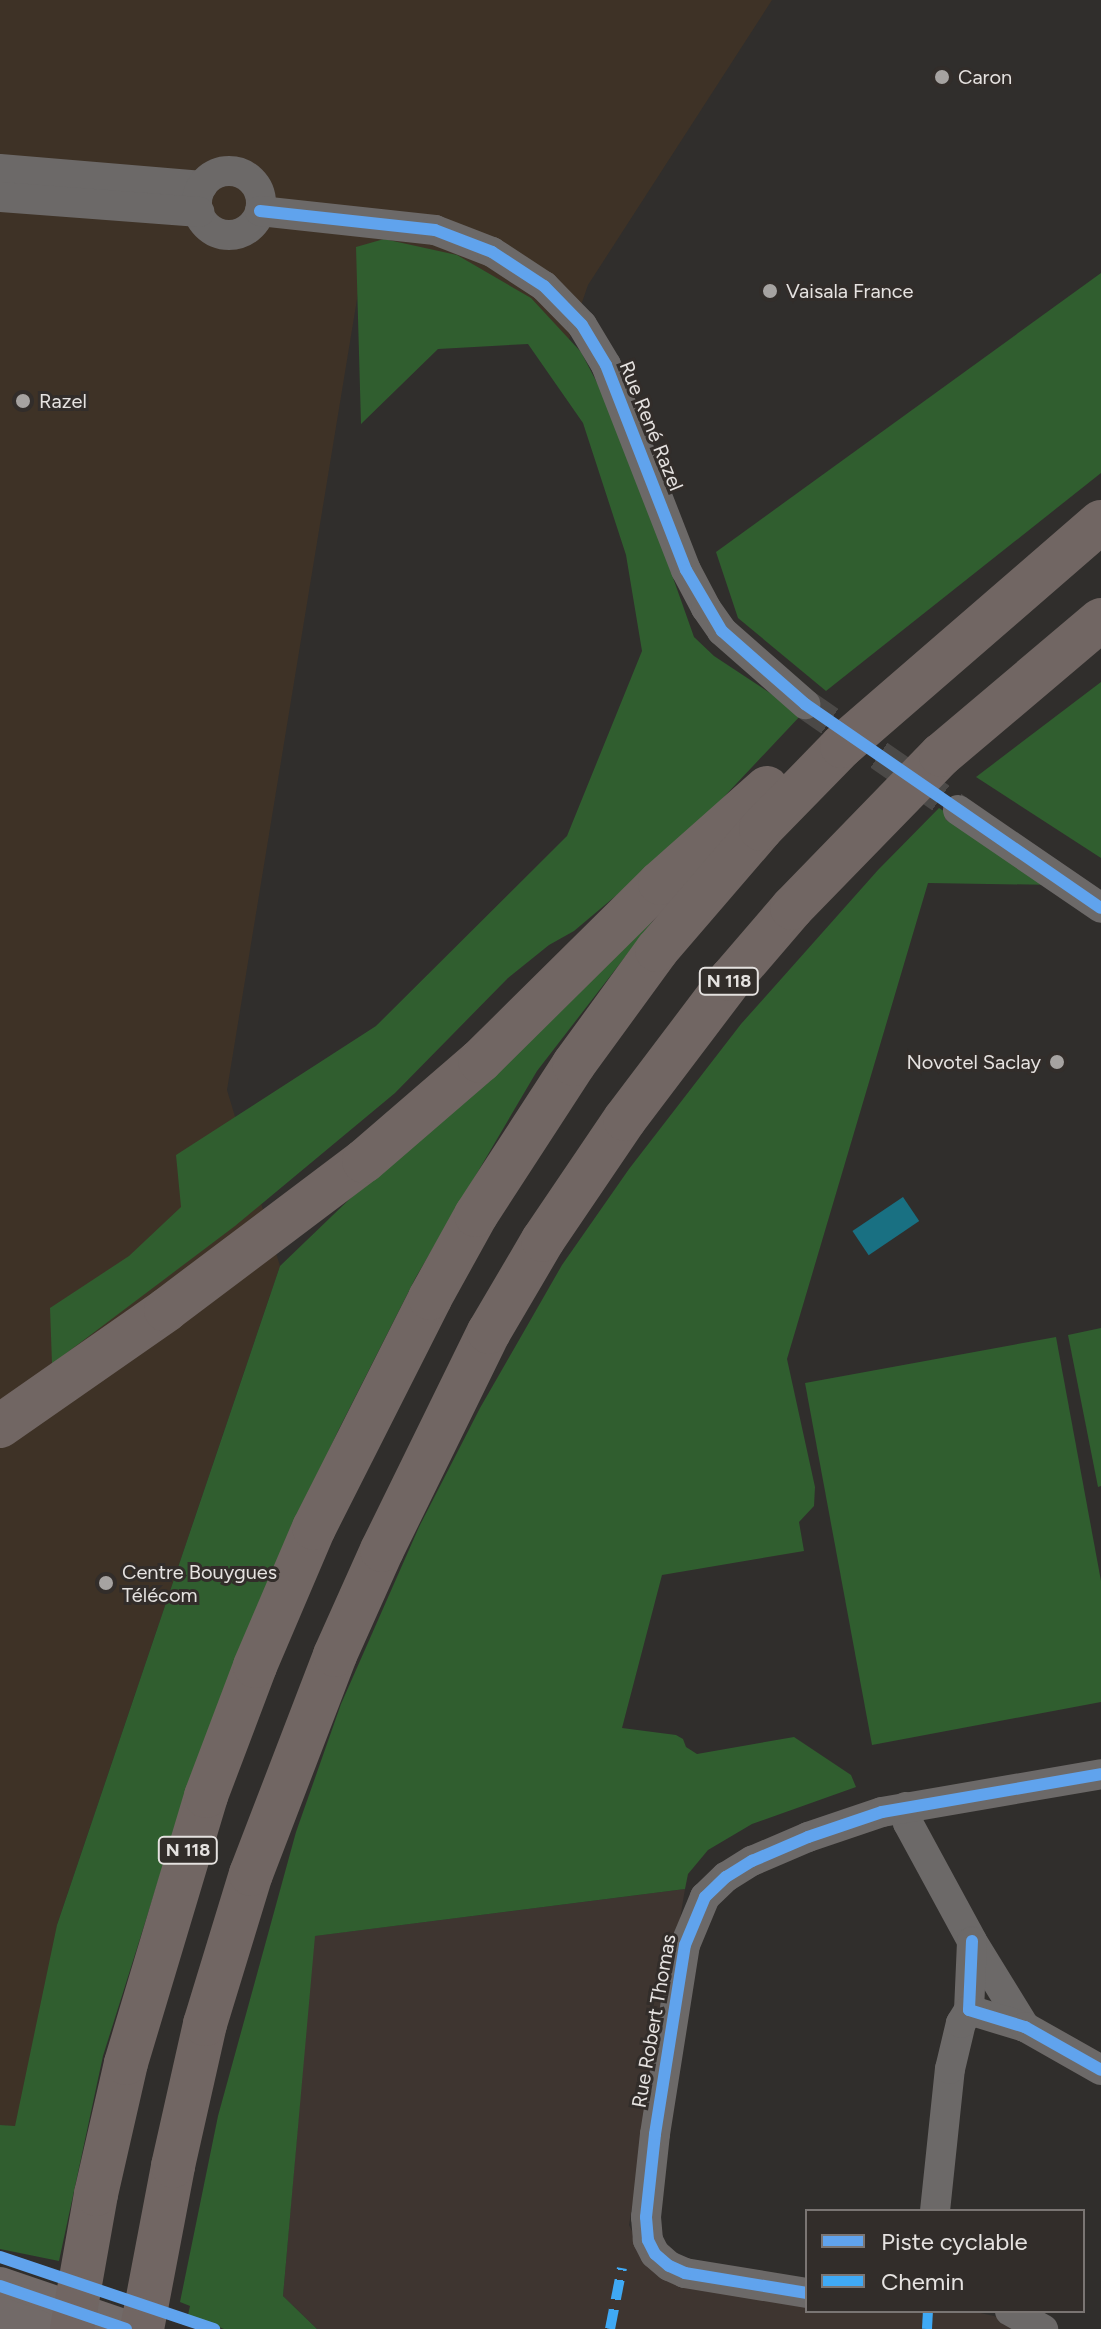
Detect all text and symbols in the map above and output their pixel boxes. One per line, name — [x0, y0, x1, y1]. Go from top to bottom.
place label: Caron — [958, 65, 1012, 89]
marker: Caron — [933, 68, 951, 86]
place label: Vaisala France — [786, 279, 913, 303]
marker: Vaisala France — [761, 282, 779, 300]
street label: Rue René Razel — [614, 358, 688, 494]
place label: Razel — [39, 389, 87, 413]
marker: Razel — [14, 392, 32, 410]
road number: N 118 — [697, 967, 761, 995]
place label: Novotel Saclay — [906, 1050, 1041, 1074]
marker: Novotel Saclay — [1048, 1053, 1066, 1071]
place label: Centre Bouygues Télécom — [122, 1560, 277, 1607]
marker: Centre Bouygues Télécom — [97, 1574, 115, 1592]
road number: N 118 — [156, 1836, 220, 1864]
street label: Rue Robert Thomas — [627, 1932, 681, 2110]
legend — [805, 2209, 1085, 2313]
text: Piste cyclable — [881, 2227, 1028, 2256]
text: Chemin — [881, 2267, 964, 2296]

